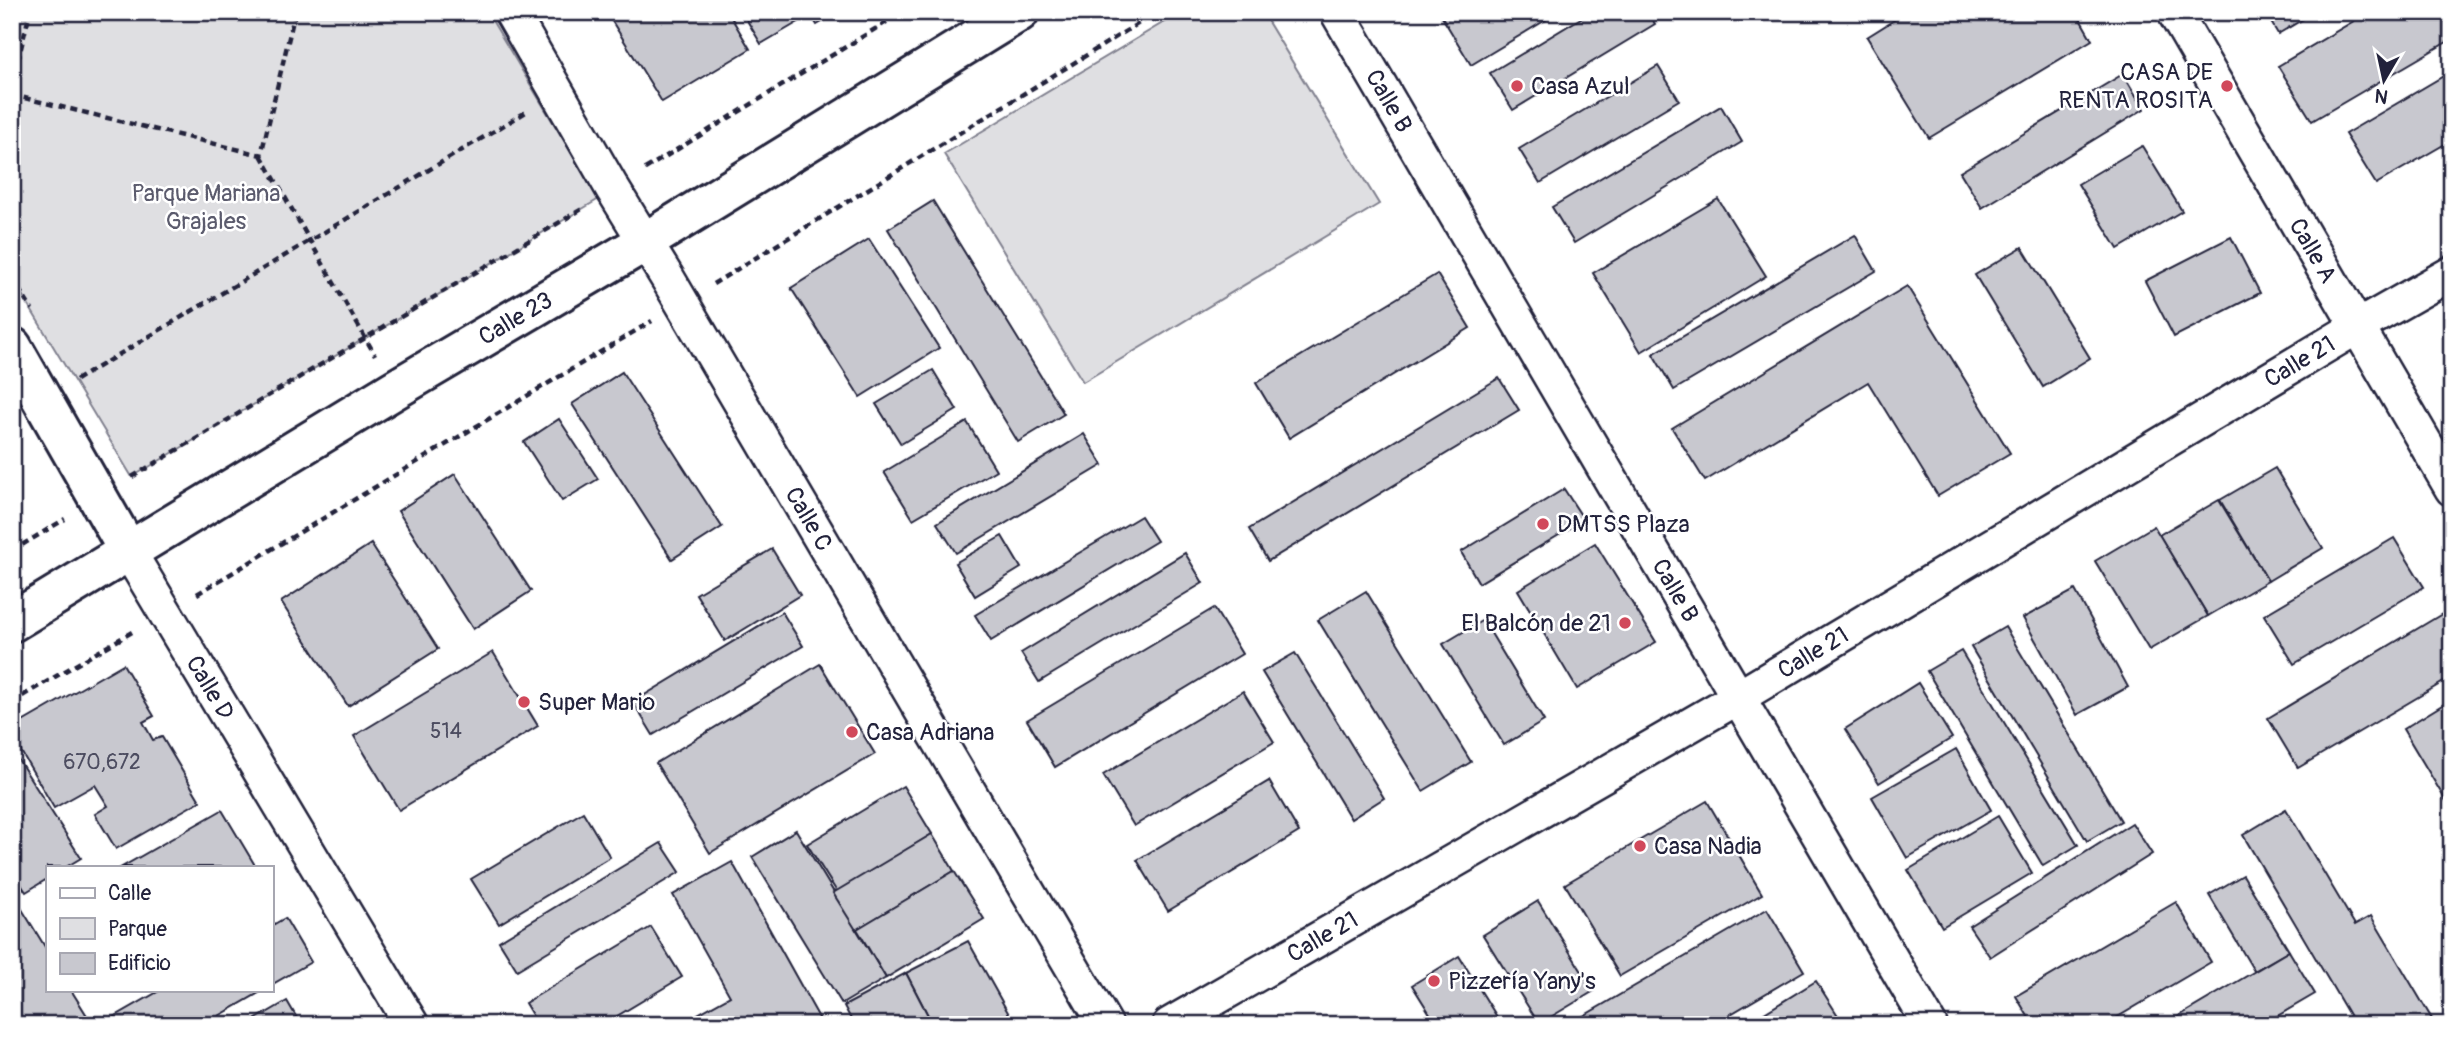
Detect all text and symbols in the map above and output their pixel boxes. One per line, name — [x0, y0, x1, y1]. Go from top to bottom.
north arrow — [2348, 46, 2418, 116]
place label: CASA DE RENTA ROSITA — [2058, 58, 2213, 115]
street label: Calle B — [1359, 64, 1419, 138]
place label: Casa Azul — [1531, 72, 1630, 101]
marker: Casa Azul — [1509, 78, 1525, 94]
marker: CASA DE RENTA ROSITA — [2219, 78, 2235, 94]
text: N — [2373, 83, 2390, 109]
park label: Parque Mariana Grajales — [132, 179, 280, 236]
street label: Calle A — [2283, 213, 2343, 288]
street label: Calle 23 — [473, 285, 558, 351]
street label: Calle 21 — [2259, 329, 2340, 394]
street label: Calle C — [779, 482, 839, 556]
place label: DMTSS Plaza — [1557, 510, 1690, 539]
marker: DMTSS Plaza — [1535, 516, 1551, 532]
street label: Calle B — [1646, 554, 1705, 627]
place label: El Balcón de 21 — [1461, 609, 1611, 638]
marker: El Balcón de 21 — [1617, 615, 1633, 631]
street label: Calle 21 — [1772, 620, 1854, 685]
street label: Calle D — [180, 650, 240, 725]
place label: Super Mario — [538, 688, 655, 717]
marker: Super Mario — [516, 694, 532, 710]
house number: 514 — [430, 718, 462, 745]
place label: Casa Adriana — [866, 718, 994, 747]
marker: Casa Adriana — [844, 724, 860, 740]
house number: 670,672 — [63, 749, 141, 776]
place label: Casa Nadia — [1654, 832, 1762, 861]
marker: Casa Nadia — [1632, 838, 1648, 854]
legend — [46, 866, 273, 992]
text: Calle — [108, 880, 152, 907]
street label: Calle 21 — [1282, 905, 1363, 969]
text: Parque — [108, 916, 167, 943]
text: Edificio — [108, 950, 171, 977]
place label: Pizzería Yany's — [1448, 967, 1596, 996]
marker: Pizzería Yany's — [1426, 973, 1442, 989]

